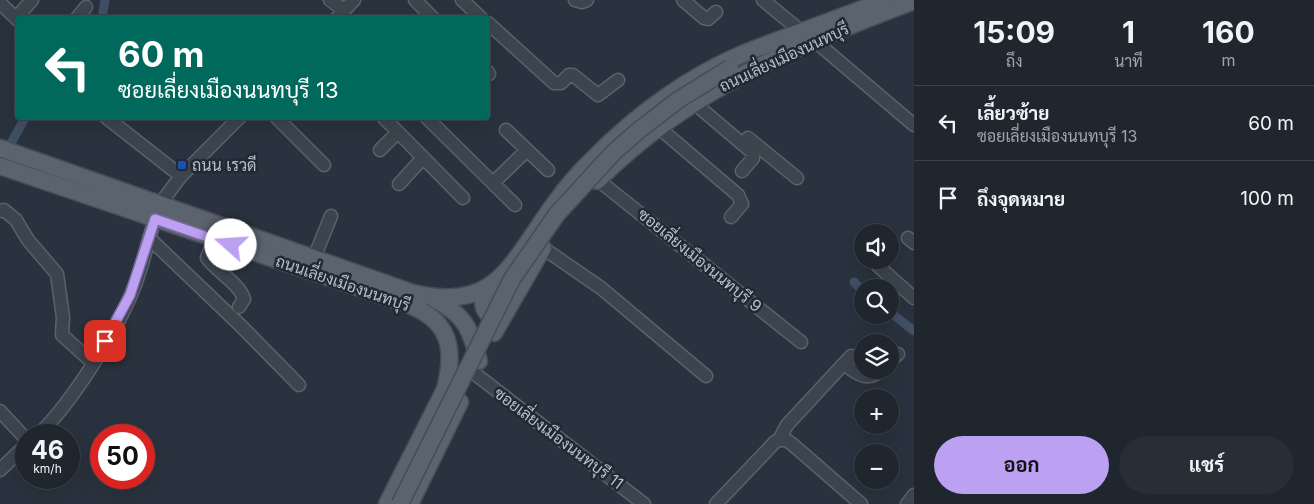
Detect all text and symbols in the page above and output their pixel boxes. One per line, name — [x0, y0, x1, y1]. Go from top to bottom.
street label: ถนนเลี่ยงเมืองนนทบุรี — [714, 14, 853, 98]
text: 15:09 — [973, 14, 1055, 50]
text: 1 — [1122, 14, 1135, 50]
text: 160 — [1202, 14, 1255, 50]
text: 60 m — [118, 33, 205, 75]
icon: left — [35, 35, 100, 100]
text: m — [1221, 50, 1235, 70]
text: ถึง — [1006, 51, 1022, 71]
text: นาที — [1114, 51, 1143, 71]
text: ซอยเลี่ยงเมืองนนทบุรี 13 — [118, 77, 338, 103]
text: เลี้ยวซ้าย — [977, 102, 1049, 125]
icon: left — [934, 109, 962, 137]
text: 60 m — [1248, 112, 1294, 135]
text: ซอยเลี่ยงเมืองนนทบุรี 13 — [977, 126, 1137, 146]
place label: ถนน เรวดี — [192, 154, 257, 175]
marker: ถนน เรวดี — [176, 159, 188, 171]
icon: arrive — [934, 184, 962, 212]
text: 100 m — [1240, 187, 1294, 210]
text: ถึงจุดหมาย — [977, 188, 1065, 211]
street label: ซอยเลี่ยงเมืองนนทบุรี 9 — [633, 201, 769, 318]
position arrow — [204, 218, 256, 270]
map controls — [854, 224, 899, 489]
button: sound — [854, 224, 899, 269]
street label: ถนนเลี่ยงเมืองนนทบุรี — [273, 247, 414, 317]
button: search — [854, 279, 899, 324]
pin — [84, 320, 126, 362]
icon: arrive — [91, 327, 119, 355]
button: layers — [854, 334, 899, 379]
street label: ซอยเลี่ยงเมืองนนทบุรี 11 — [489, 380, 630, 495]
button: + — [854, 389, 899, 434]
speed limit sign: 50 — [90, 424, 155, 489]
text: 46 — [31, 435, 64, 465]
button: ออก — [934, 436, 1109, 494]
button: แชร์ — [1119, 436, 1294, 494]
button: − — [854, 444, 899, 489]
text: km/h — [33, 461, 62, 476]

